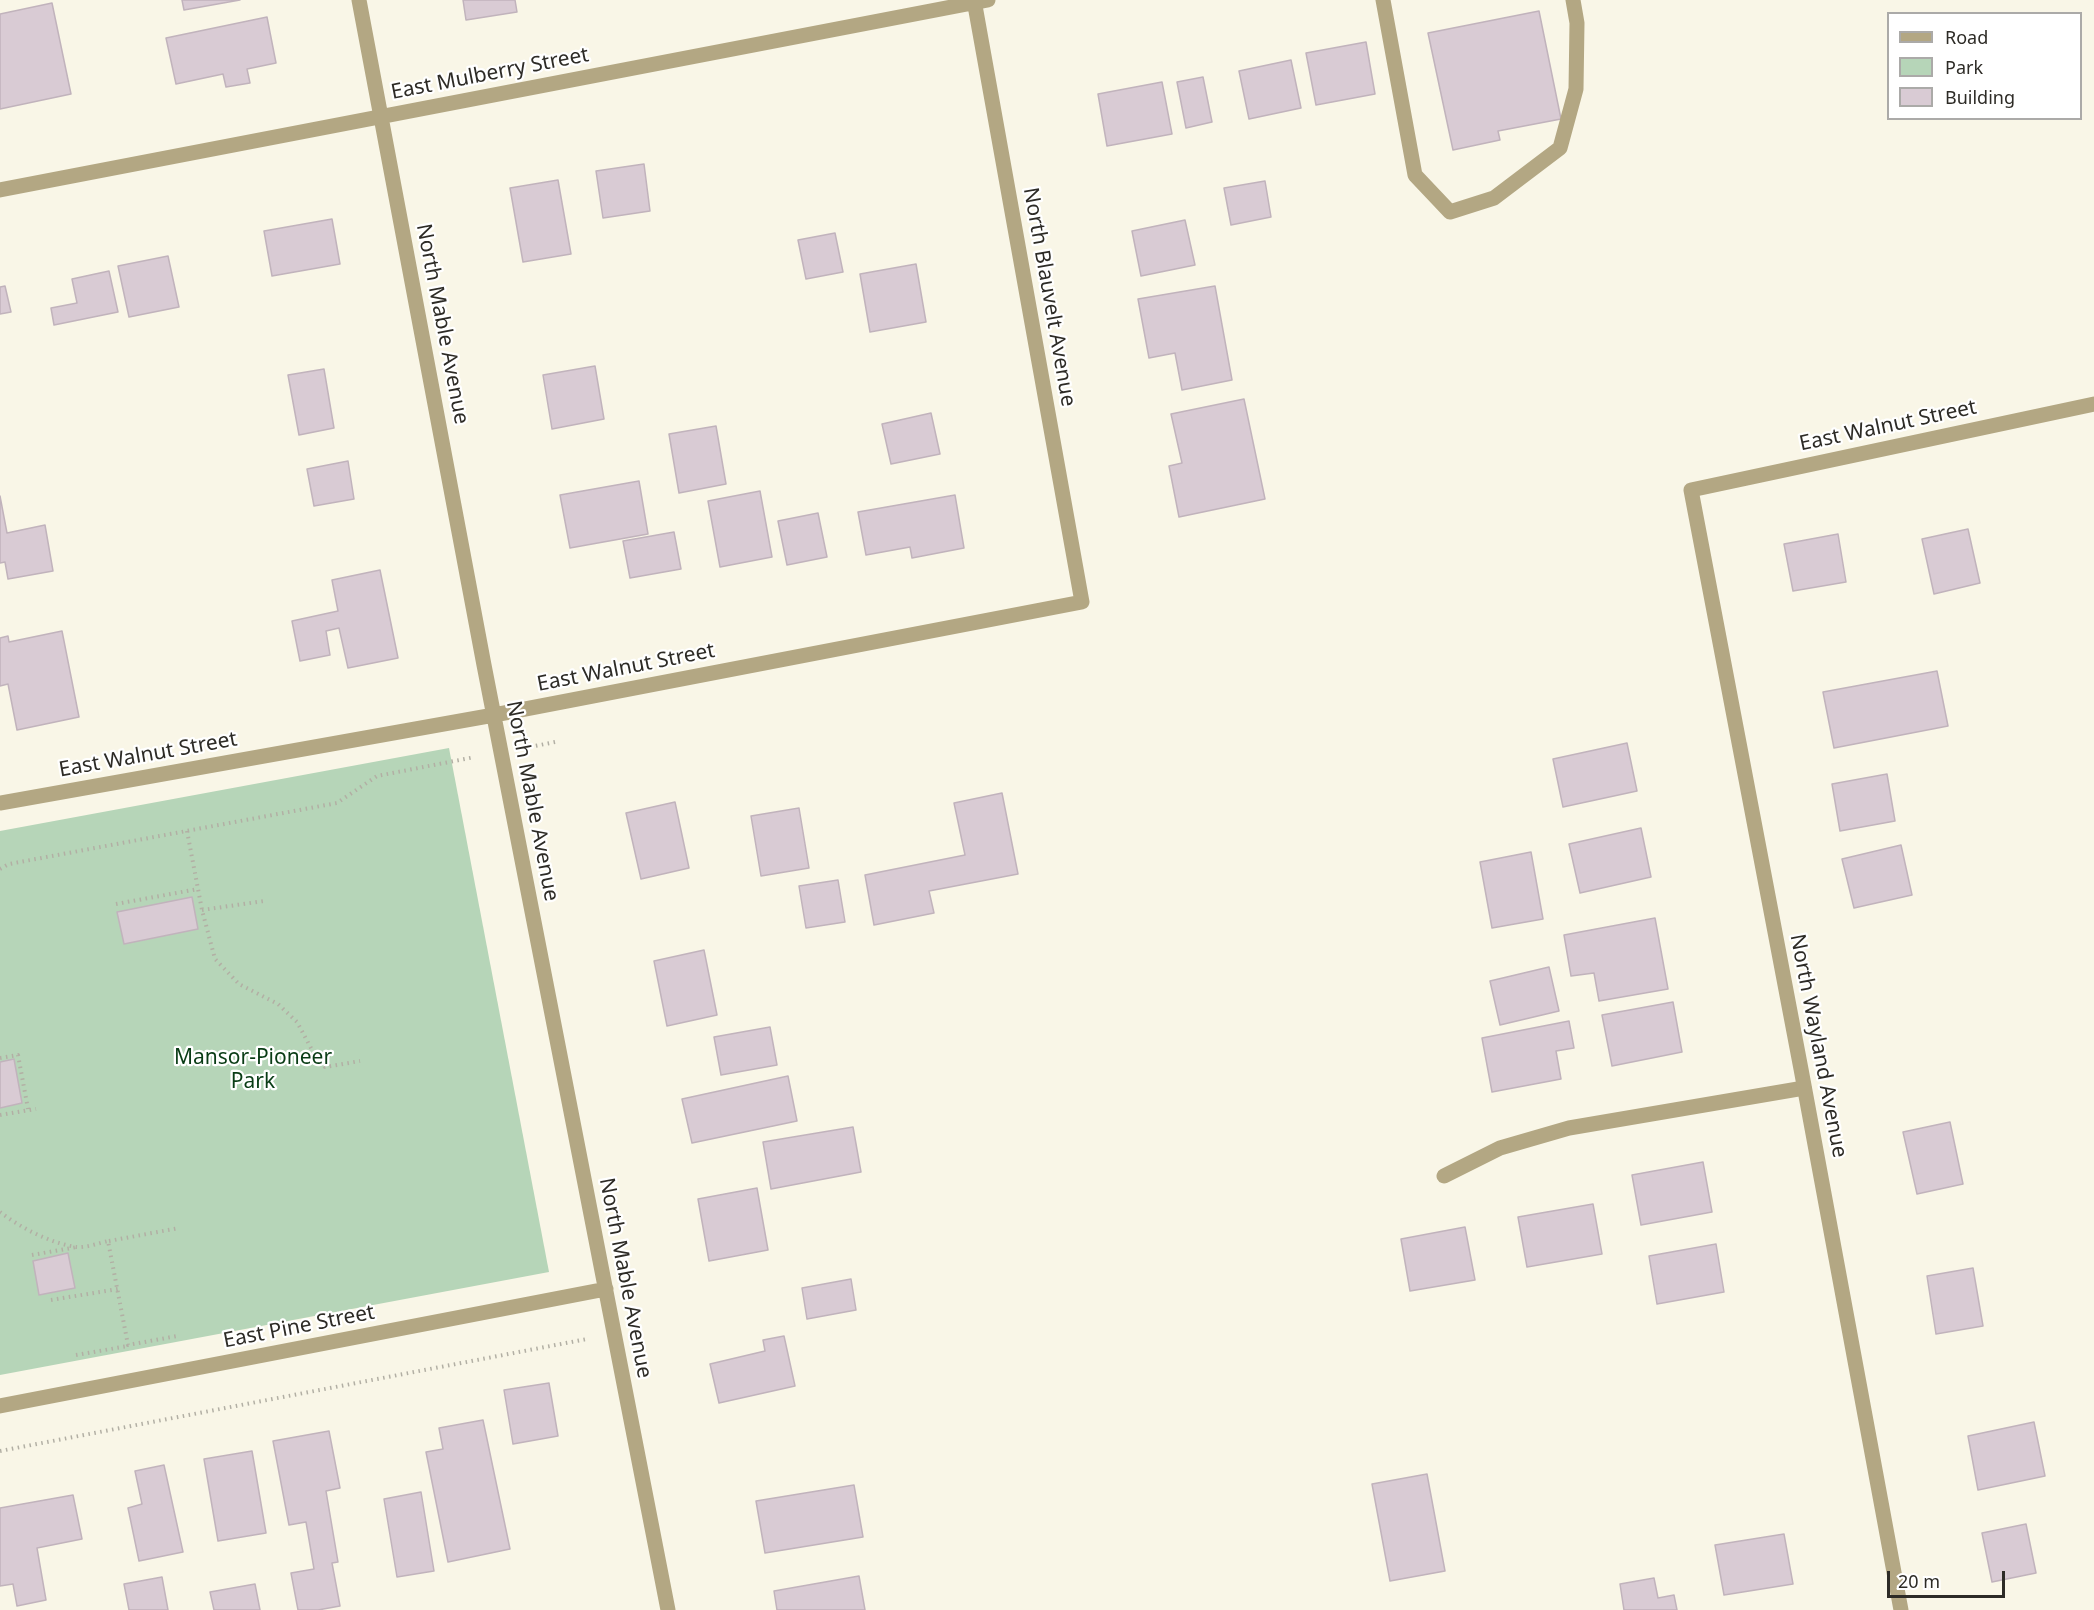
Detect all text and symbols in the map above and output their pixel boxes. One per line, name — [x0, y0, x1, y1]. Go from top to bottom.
legend — [1887, 12, 2082, 120]
text: Road — [1945, 25, 1988, 49]
street label: East Mulberry Street — [389, 42, 591, 106]
text: Park — [1945, 55, 1983, 79]
text: Building — [1945, 85, 2015, 109]
street label: North Blauvelt Avenue — [1017, 186, 1081, 408]
street label: North Mable Avenue — [410, 222, 474, 426]
street label: East Walnut Street — [1797, 395, 1979, 457]
street label: East Walnut Street — [535, 638, 717, 698]
street label: North Mable Avenue — [500, 699, 564, 903]
street label: East Walnut Street — [57, 727, 239, 783]
street label: North Wayland Avenue — [1784, 932, 1852, 1160]
park label: Mansor-Pioneer Park — [174, 1045, 332, 1095]
street label: North Mable Avenue — [593, 1176, 657, 1380]
street label: East Pine Street — [221, 1300, 377, 1354]
scale bar — [1890, 1559, 2008, 1597]
text: 20 m — [1898, 1569, 1940, 1593]

